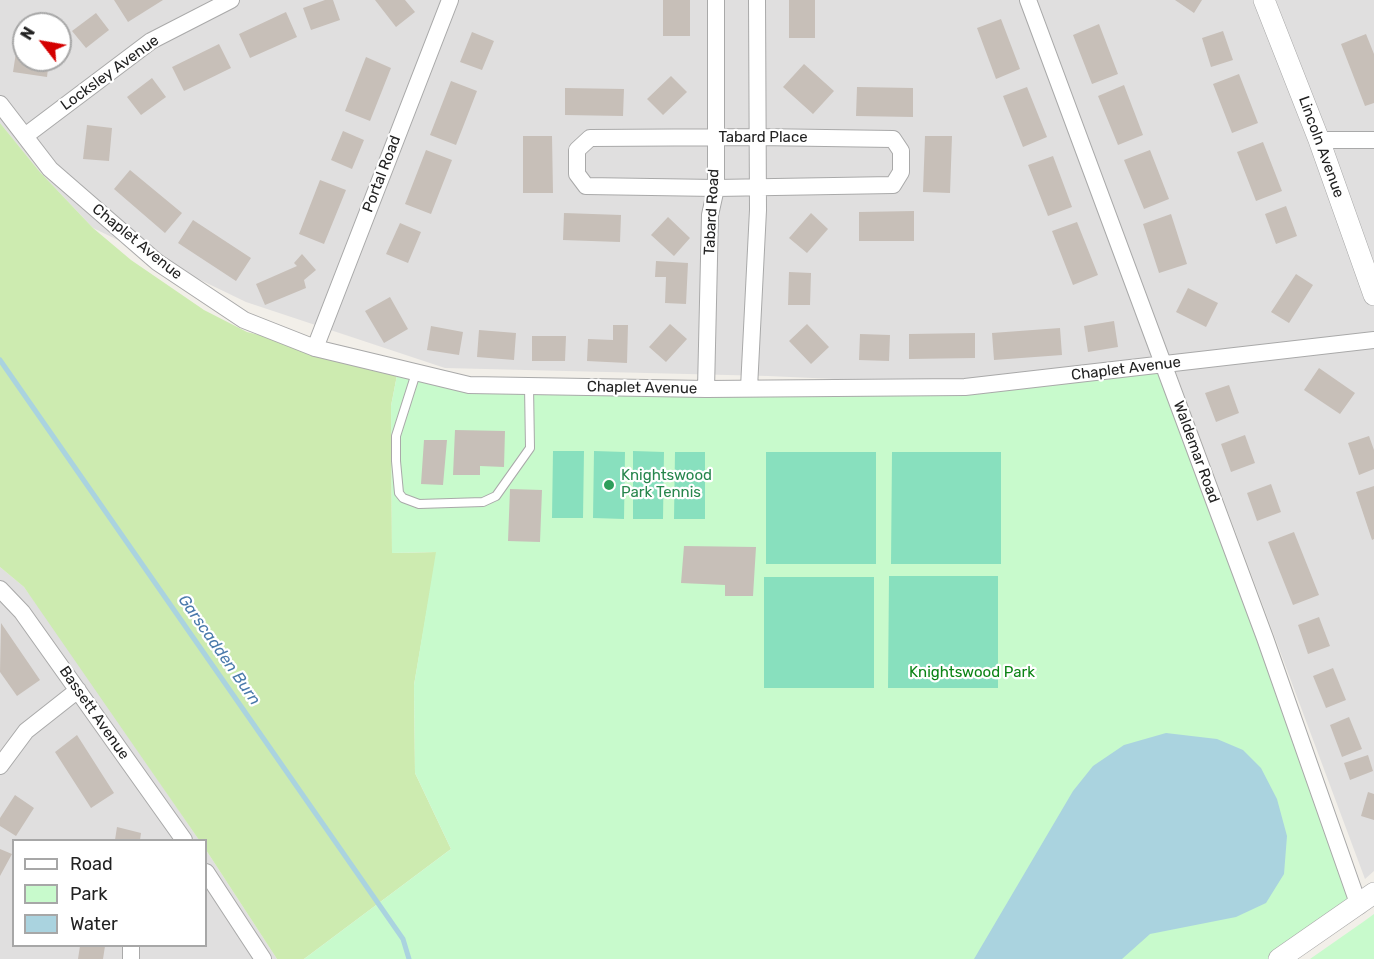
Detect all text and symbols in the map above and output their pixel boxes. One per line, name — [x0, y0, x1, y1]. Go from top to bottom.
north arrow — [12, 12, 72, 72]
text: N — [17, 24, 39, 43]
street label: Locksley Avenue — [58, 31, 162, 115]
street label: Lincoln Avenue — [1294, 94, 1348, 200]
street label: Tabard Place — [718, 129, 808, 147]
street label: Portal Road — [359, 133, 405, 215]
street label: Tabard Road — [701, 168, 723, 256]
street label: Chaplet Avenue — [88, 200, 186, 284]
street label: Chaplet Avenue — [1070, 353, 1182, 385]
street label: Chaplet Avenue — [587, 378, 697, 398]
street label: Waldemar Road — [1169, 398, 1223, 506]
place label: Knightswood Park Tennis — [621, 467, 712, 502]
marker: Knightswood Park Tennis — [602, 478, 616, 492]
water label: Garscadden Burn — [174, 591, 264, 709]
street label: Bassett Avenue — [55, 663, 133, 763]
park label: Knightswood Park — [909, 664, 1035, 682]
legend — [12, 839, 207, 947]
text: Road — [70, 853, 113, 875]
text: Park — [70, 883, 107, 905]
text: Water — [70, 913, 118, 935]

